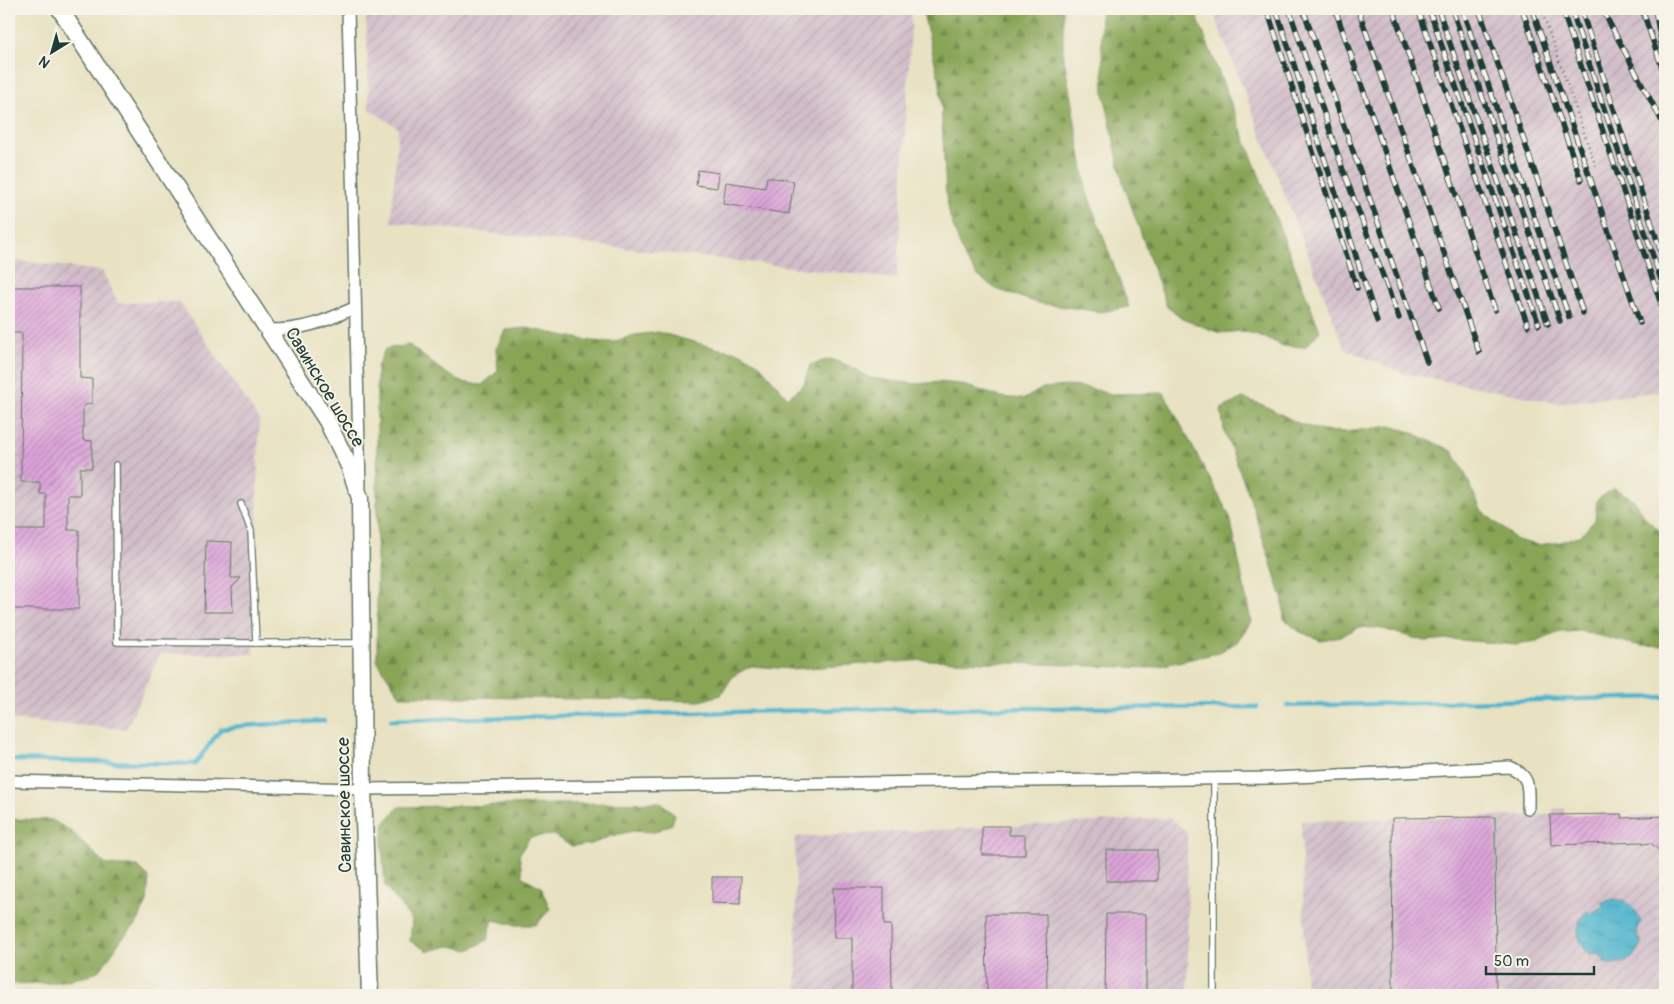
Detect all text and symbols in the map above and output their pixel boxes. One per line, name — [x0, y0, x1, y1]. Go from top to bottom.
north arrow — [28, 28, 78, 78]
text: N — [36, 52, 53, 72]
street label: Савинское шоссе — [280, 323, 369, 451]
street label: Савинское шоссе — [332, 737, 357, 873]
scale bar — [1486, 944, 1594, 976]
text: 50 m — [1494, 952, 1529, 971]

